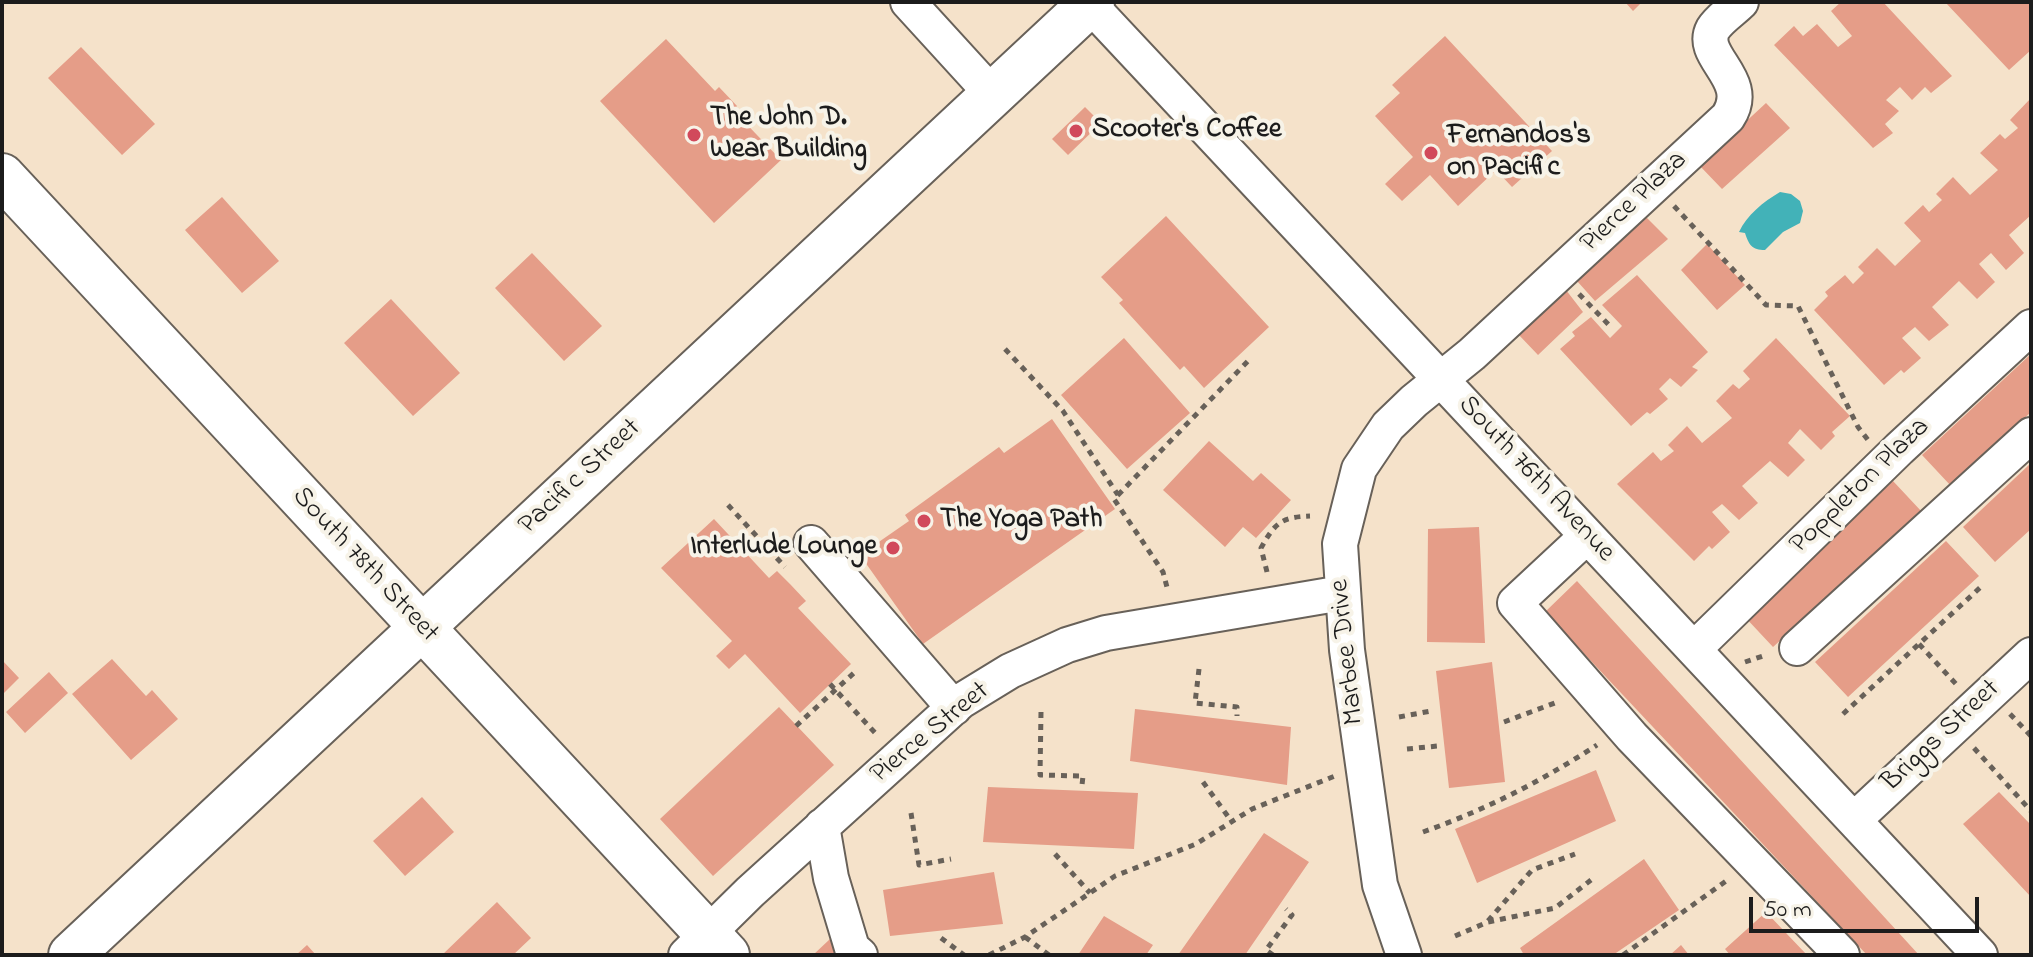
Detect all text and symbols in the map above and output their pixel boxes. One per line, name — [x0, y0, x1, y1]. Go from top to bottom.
place label: The John D. Wear Building — [710, 102, 867, 168]
place label: Scooter's Coffee — [1092, 114, 1281, 148]
place label: Fernandos's on Pacific — [1447, 120, 1591, 186]
marker: Scooter's Coffee — [1067, 122, 1085, 140]
marker: The John D. Wear Building — [685, 126, 703, 144]
marker: Fernandos's on Pacific — [1422, 144, 1440, 162]
street label: Pierce Plaza — [1575, 145, 1695, 261]
street label: South 76th Avenue — [1449, 390, 1621, 570]
street label: Poppleton Plaza — [1784, 412, 1938, 562]
street label: Pacific Street — [513, 413, 649, 543]
street label: South 78th Street — [283, 481, 445, 651]
place label: The Yoga Path — [940, 504, 1103, 538]
marker: The Yoga Path — [915, 512, 933, 530]
place label: Interlude Lounge — [690, 531, 877, 565]
marker: Interlude Lounge — [884, 539, 902, 557]
street label: Marbee Drive — [1325, 578, 1373, 726]
street label: Briggs Street — [1876, 674, 2008, 800]
street label: Pierce Street — [865, 676, 997, 792]
scale bar — [1753, 881, 1983, 931]
text: 50 m — [1763, 893, 1812, 928]

